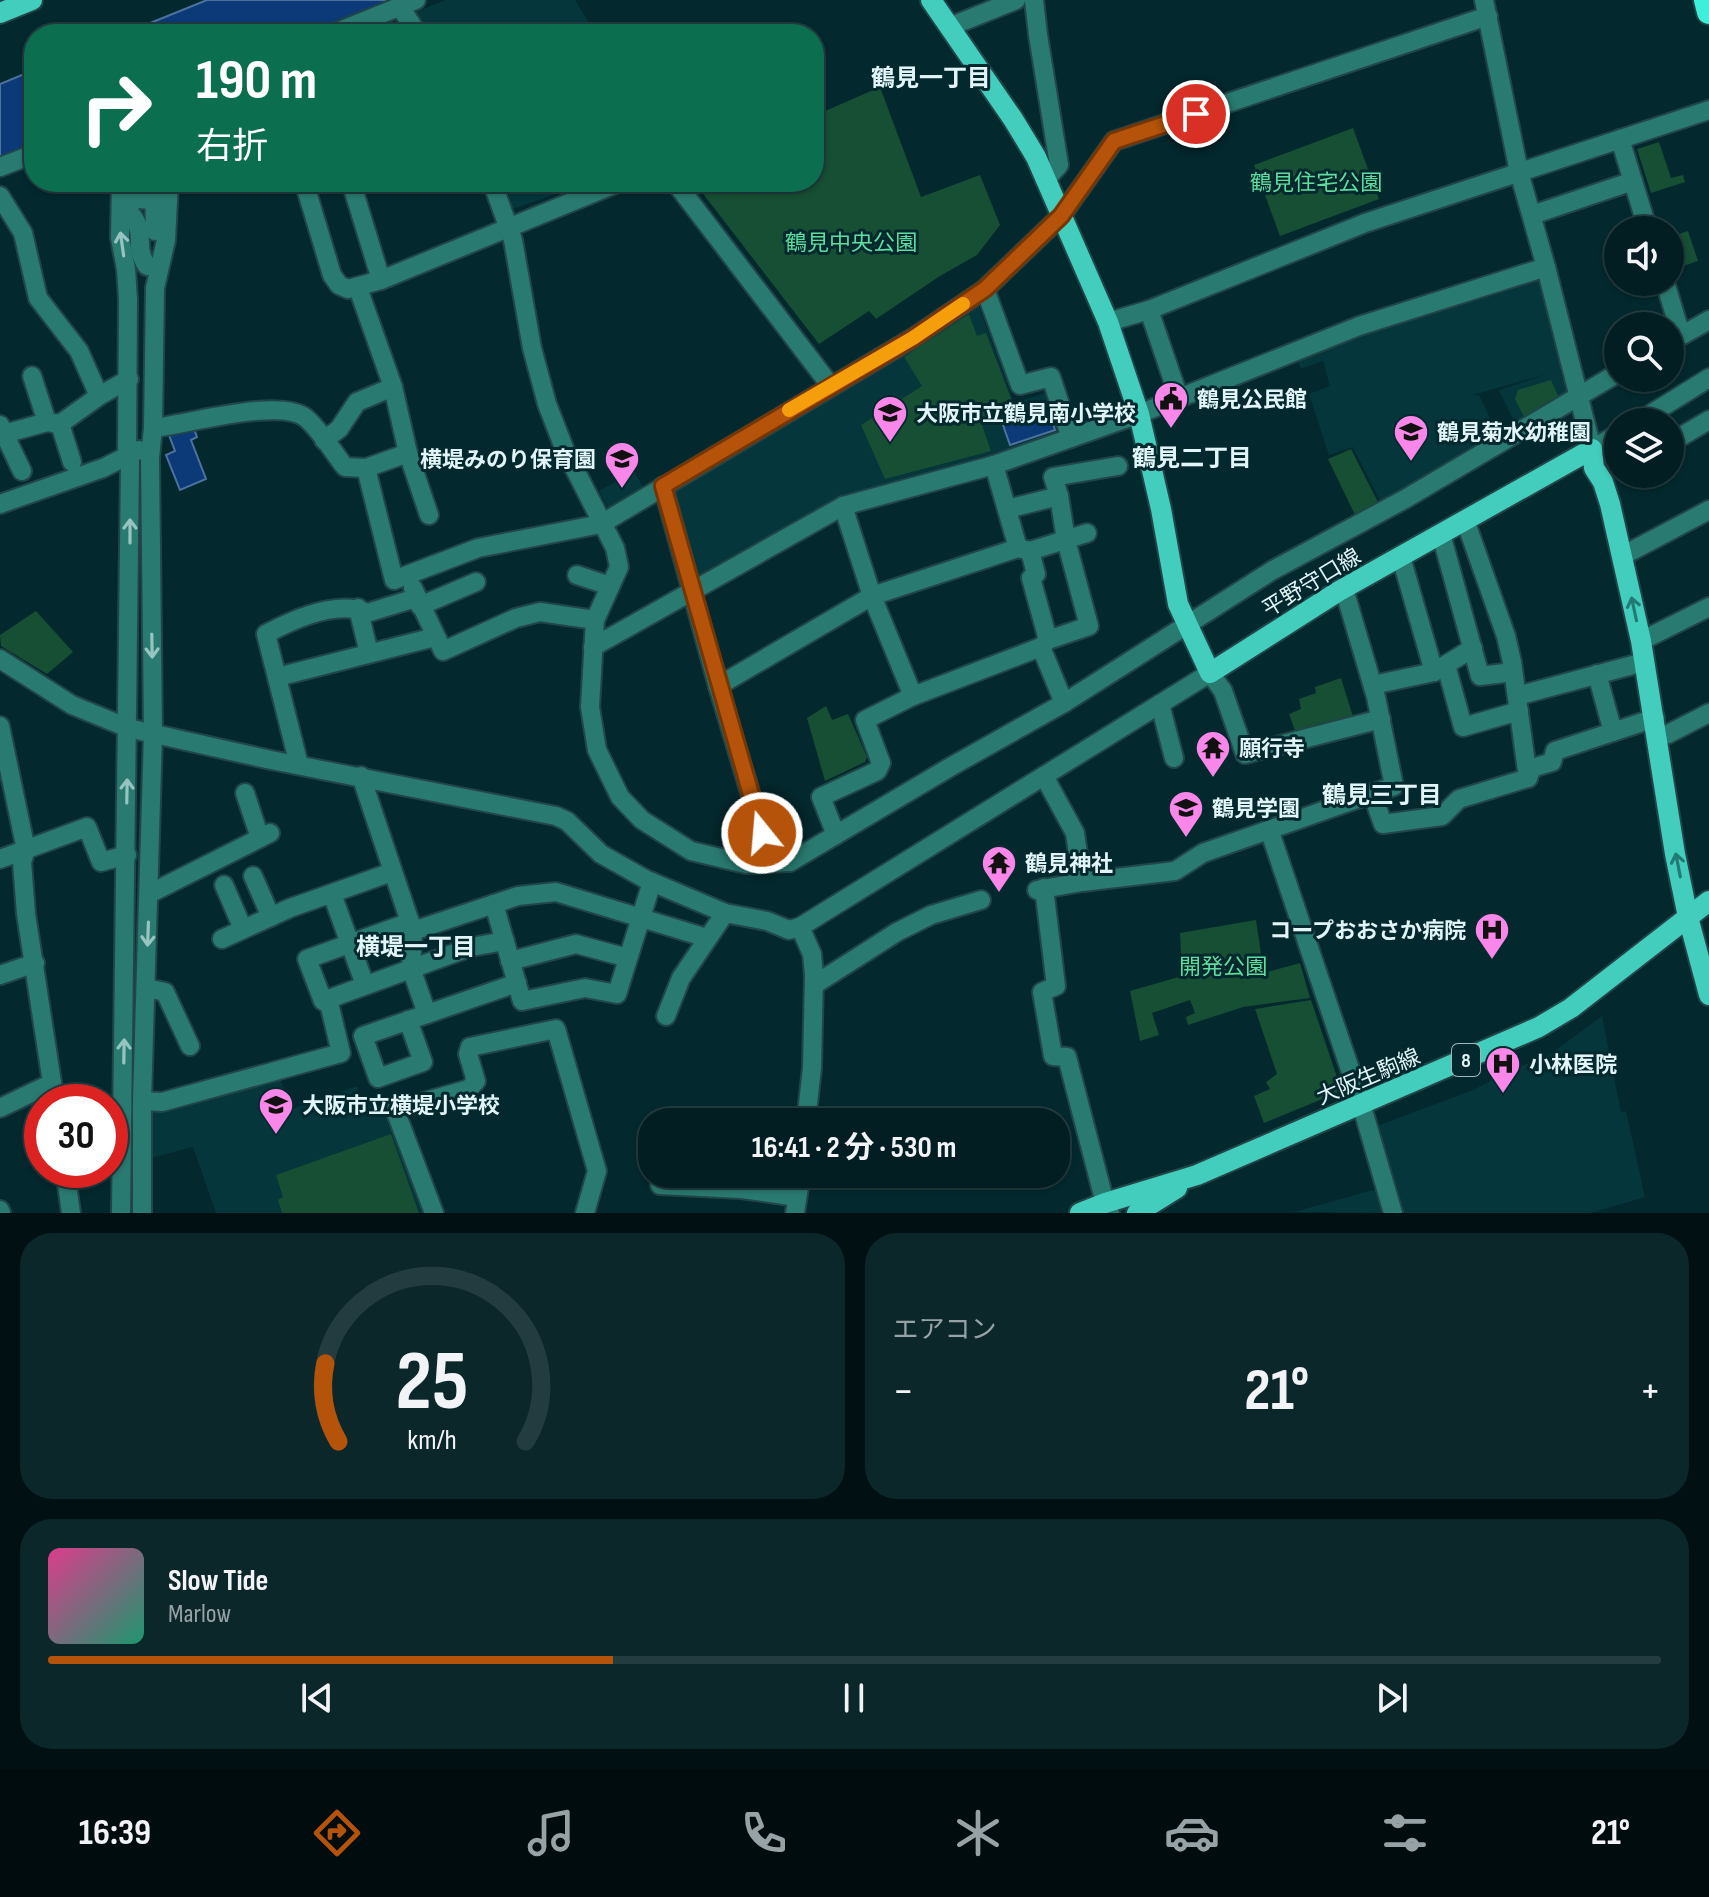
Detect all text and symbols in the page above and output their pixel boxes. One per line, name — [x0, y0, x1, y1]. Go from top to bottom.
text: 190 m — [196, 48, 317, 115]
icon: right — [64, 56, 168, 160]
district label: 鶴見一丁目 — [871, 64, 991, 93]
pin — [1162, 80, 1230, 148]
icon: arrive — [1174, 92, 1218, 136]
text: 右折 — [196, 126, 268, 169]
park label: 鶴見住宅公園 — [1250, 170, 1382, 197]
map controls — [1604, 216, 1684, 488]
button: sound — [1604, 216, 1684, 296]
park label: 鶴見中央公園 — [785, 230, 917, 257]
one-way arrow — [114, 232, 129, 258]
button: search — [1604, 312, 1684, 392]
public building icon: 鶴見公民館 — [1152, 380, 1190, 430]
place label: 鶴見公民館 — [1197, 387, 1307, 414]
school or university icon: 大阪市立鶴見南小学校 — [871, 394, 909, 444]
place label: 大阪市立鶴見南小学校 — [916, 401, 1136, 428]
button: layers — [1604, 408, 1684, 488]
school or university icon: 鶴見菊水幼稚園 — [1392, 413, 1430, 463]
place label: 鶴見菊水幼稚園 — [1437, 420, 1591, 447]
school or university icon: 横堤みのり保育園 — [603, 440, 641, 490]
district label: 鶴見二丁目 — [1132, 444, 1252, 473]
place label: 横堤みのり保育園 — [420, 447, 596, 474]
one-way arrow — [122, 518, 138, 545]
street label: 平野守口線 — [1258, 543, 1366, 623]
one-way arrow — [1626, 597, 1641, 622]
one-way arrow — [144, 632, 160, 659]
temple icon: 願行寺 — [1194, 729, 1232, 779]
place label: 願行寺 — [1239, 736, 1305, 763]
one-way arrow — [120, 778, 135, 805]
district label: 鶴見三丁目 — [1322, 781, 1442, 810]
school or university icon: 鶴見学園 — [1167, 789, 1205, 839]
position arrow — [720, 791, 804, 875]
place label: 鶴見学園 — [1212, 796, 1300, 823]
temple icon: 鶴見神社 — [980, 844, 1018, 894]
place label: 鶴見神社 — [1025, 851, 1113, 878]
one-way arrow — [1669, 853, 1684, 879]
hospital icon: コープおおさか病院 — [1473, 911, 1511, 961]
place label: コープおおさか病院 — [1269, 918, 1466, 945]
one-way arrow — [140, 920, 155, 947]
district label: 横堤一丁目 — [356, 933, 476, 962]
park label: 開発公園 — [1179, 954, 1267, 981]
one-way arrow — [116, 1038, 132, 1065]
street label: 大阪生駒線 — [1313, 1043, 1424, 1111]
road number: 8 — [1452, 1044, 1480, 1076]
hospital icon: 小林医院 — [1484, 1045, 1522, 1095]
place label: 小林医院 — [1529, 1052, 1617, 1079]
speed limit sign: 30 — [24, 1084, 128, 1188]
school or university icon: 大阪市立横堤小学校 — [257, 1086, 295, 1136]
place label: 大阪市立横堤小学校 — [302, 1093, 500, 1120]
text: 16:41 · 2 分 · 530 m — [752, 1130, 956, 1166]
text: エアコン — [893, 1315, 997, 1346]
text: 25 — [396, 1333, 469, 1433]
text: 21° — [1244, 1355, 1309, 1427]
text: − — [893, 1365, 914, 1418]
text: + — [1639, 1365, 1661, 1418]
text: km/h — [408, 1423, 457, 1458]
text: Slow Tide — [168, 1563, 268, 1599]
text: Marlow — [168, 1599, 231, 1630]
icon: previous — [295, 1676, 339, 1720]
icon: pause — [832, 1676, 876, 1720]
icon: next — [1370, 1676, 1414, 1720]
icon: directions — [309, 1805, 365, 1861]
icon: music — [523, 1805, 579, 1861]
icon: phone — [736, 1805, 792, 1861]
icon: climate — [950, 1805, 1006, 1861]
icon: car — [1164, 1805, 1220, 1861]
icon: filters — [1377, 1805, 1433, 1861]
text: 16:39 — [79, 1812, 151, 1855]
text: 21° — [1591, 1812, 1630, 1855]

